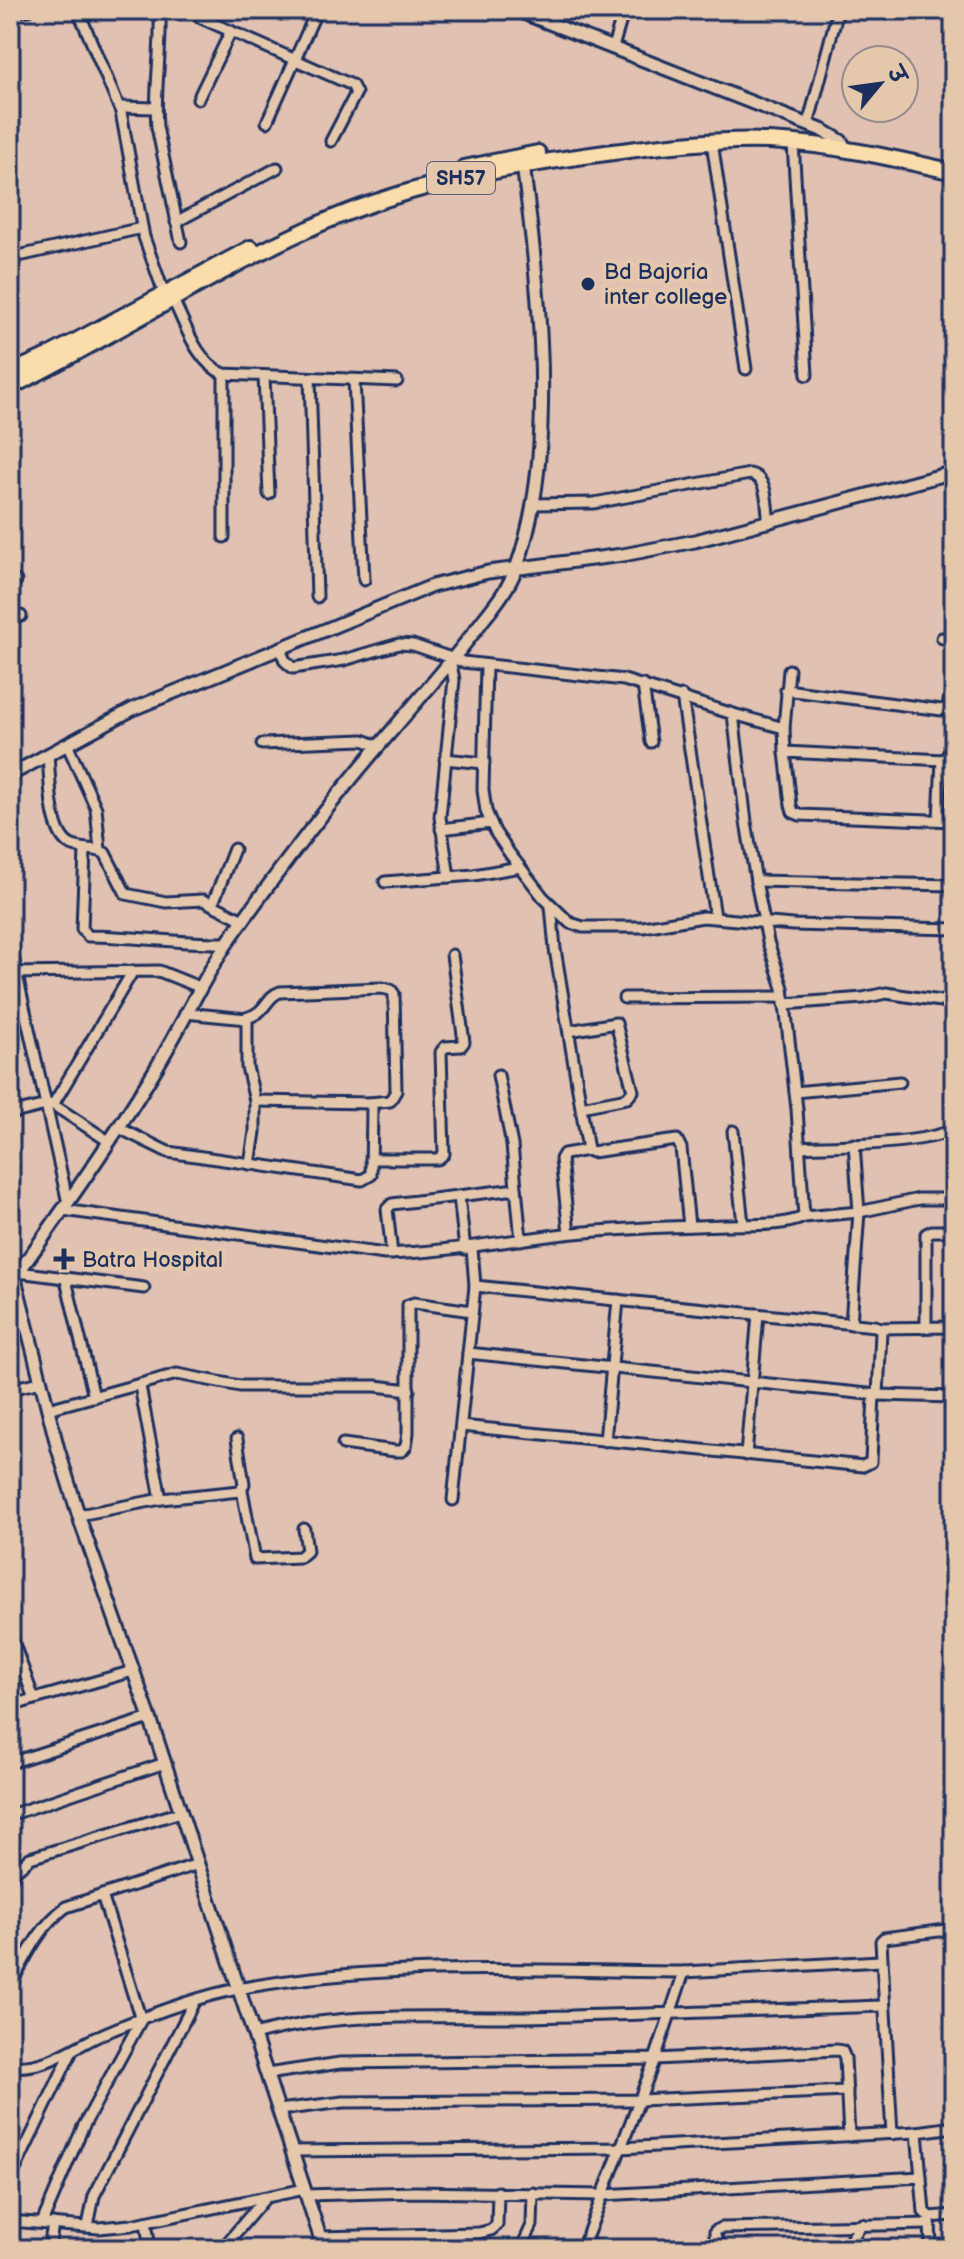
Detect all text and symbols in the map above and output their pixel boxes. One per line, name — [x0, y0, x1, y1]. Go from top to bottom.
north arrow — [840, 44, 920, 124]
text: उ — [880, 60, 913, 90]
road number: SH57 — [427, 162, 495, 194]
place label: Bd Bajoria inter college — [604, 259, 727, 311]
marker: Bd Bajoria inter college — [579, 275, 597, 293]
place label: Batra Hospital — [82, 1247, 223, 1274]
marker: Batra Hospital — [53, 1248, 75, 1270]

